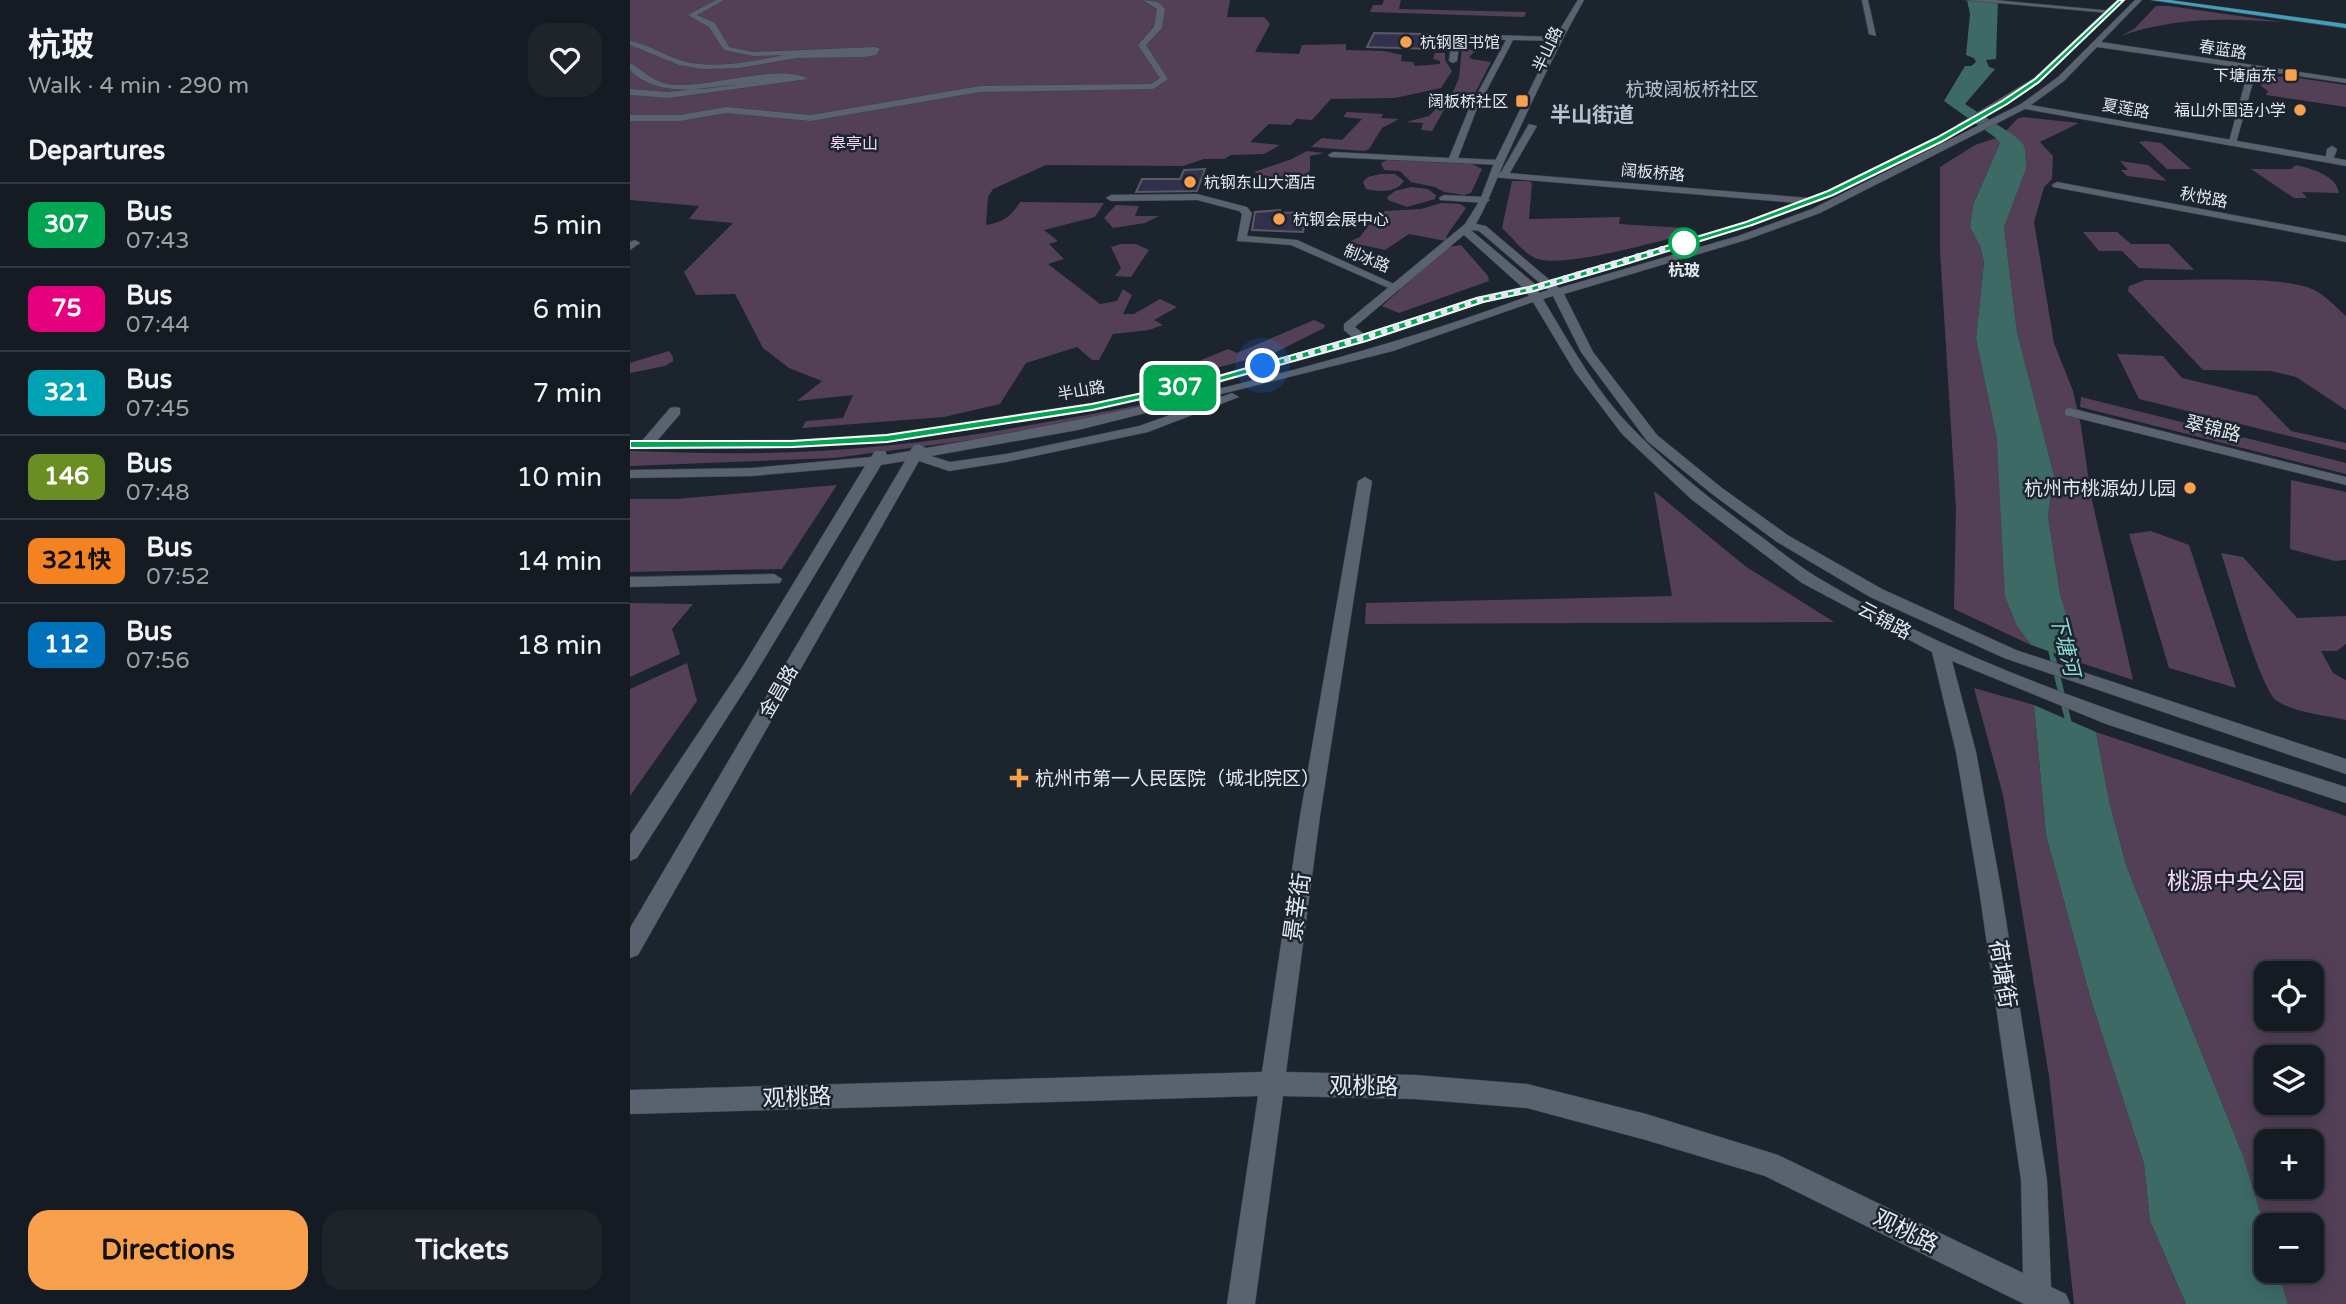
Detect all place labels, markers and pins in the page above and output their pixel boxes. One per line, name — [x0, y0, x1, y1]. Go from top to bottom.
place label: 杭钢图书馆 — [1420, 33, 1500, 53]
marker: 杭钢图书馆 — [1398, 34, 1414, 50]
place label: 下塘庙东 — [2213, 66, 2277, 86]
marker: 下塘庙东 — [2283, 67, 2299, 83]
place label: 阔板桥社区 — [1428, 92, 1508, 112]
marker: 阔板桥社区 — [1514, 93, 1530, 109]
place label: 福山外国语小学 — [2174, 101, 2286, 121]
marker: 福山外国语小学 — [2292, 102, 2308, 118]
place label: 杭钢东山大酒店 — [1204, 173, 1316, 193]
marker: 杭钢东山大酒店 — [1182, 174, 1198, 190]
place label: 杭钢会展中心 — [1293, 210, 1389, 230]
marker: 杭钢会展中心 — [1271, 211, 1287, 227]
marker: 杭玻 — [1669, 228, 1699, 258]
place label: 杭玻 — [1668, 261, 1700, 281]
place label: 杭州市桃源幼儿园 — [2024, 478, 2176, 500]
marker: 杭州市桃源幼儿园 — [2182, 480, 2198, 496]
marker: 杭州市第一人民医院（城北院区） — [1009, 768, 1029, 788]
place label: 杭州市第一人民医院（城北院区） — [1035, 768, 1320, 790]

